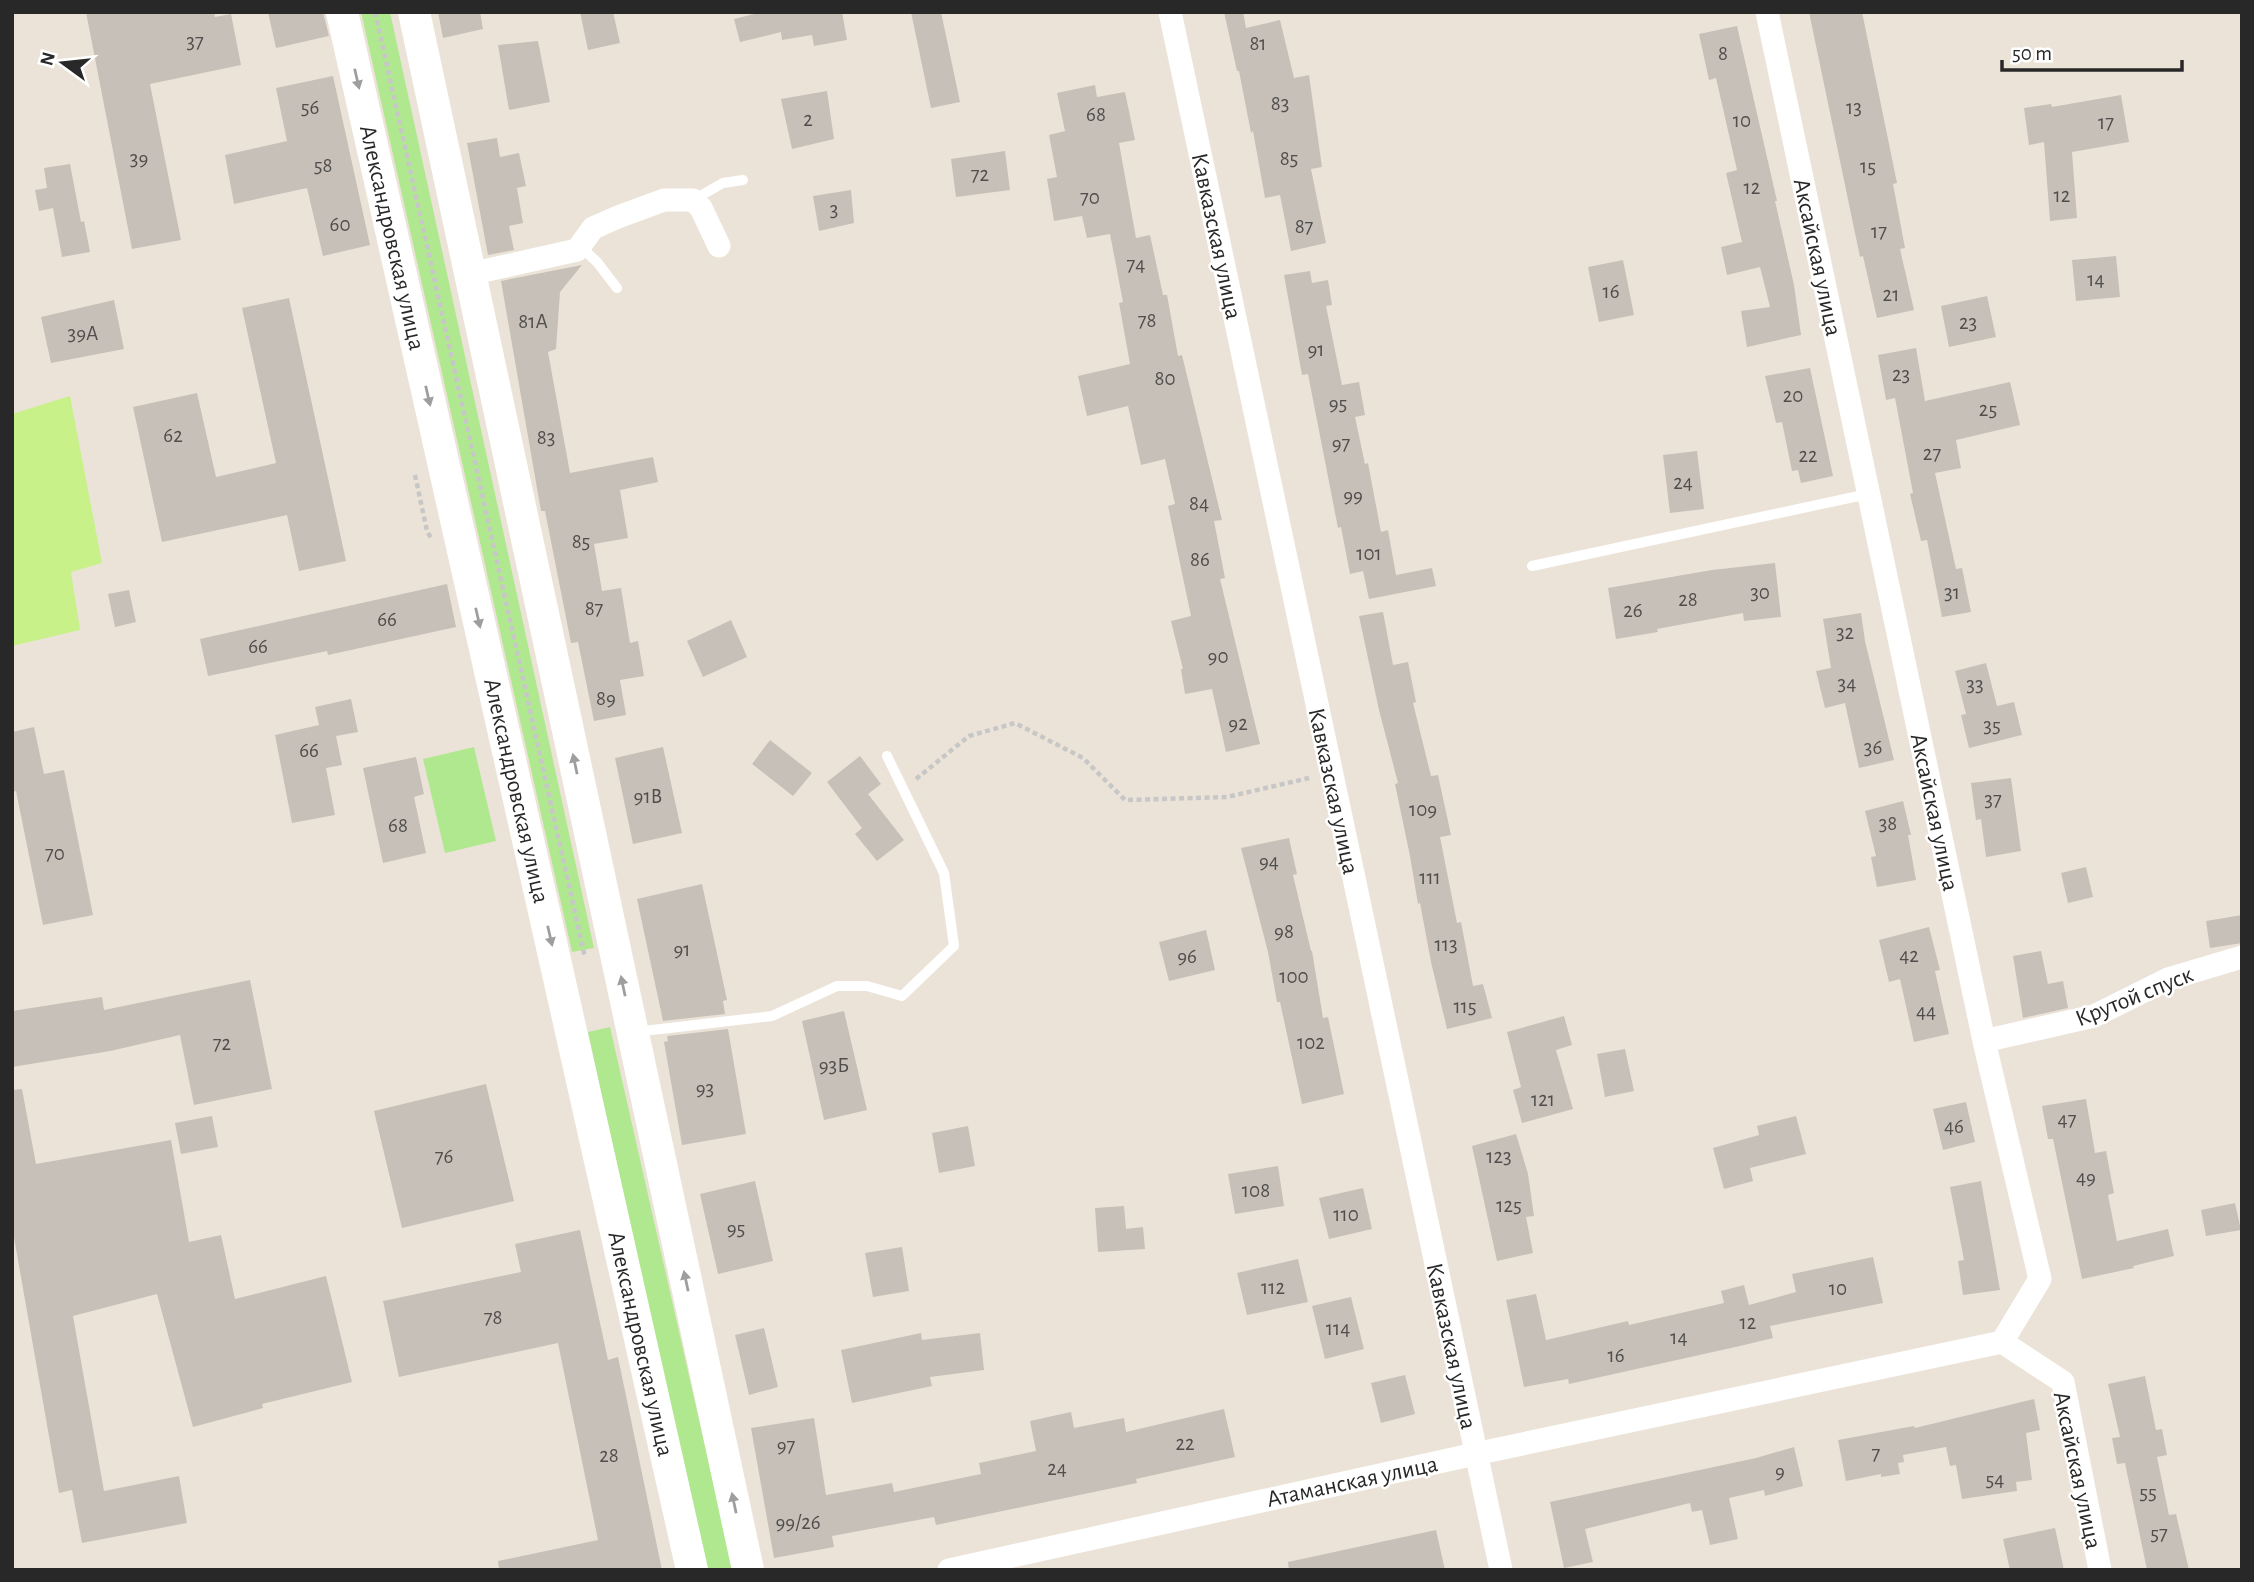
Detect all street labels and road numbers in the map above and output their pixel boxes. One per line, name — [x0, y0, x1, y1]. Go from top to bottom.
street label: Александровская улица — [355, 123, 429, 352]
street label: Кавказская улица — [1187, 151, 1245, 322]
street label: Аксайская улица — [1789, 176, 1845, 338]
street label: Александровская улица — [479, 676, 553, 906]
street label: Кавказская улица — [1304, 706, 1362, 877]
street label: Аксайская улица — [1906, 731, 1962, 893]
street label: Крутой спуск — [2072, 963, 2197, 1031]
street label: Александровская улица — [603, 1229, 677, 1459]
street label: Кавказская улица — [1422, 1261, 1480, 1432]
street label: Аксайская улица — [2049, 1389, 2105, 1551]
street label: Атаманская улица — [1265, 1452, 1440, 1512]

